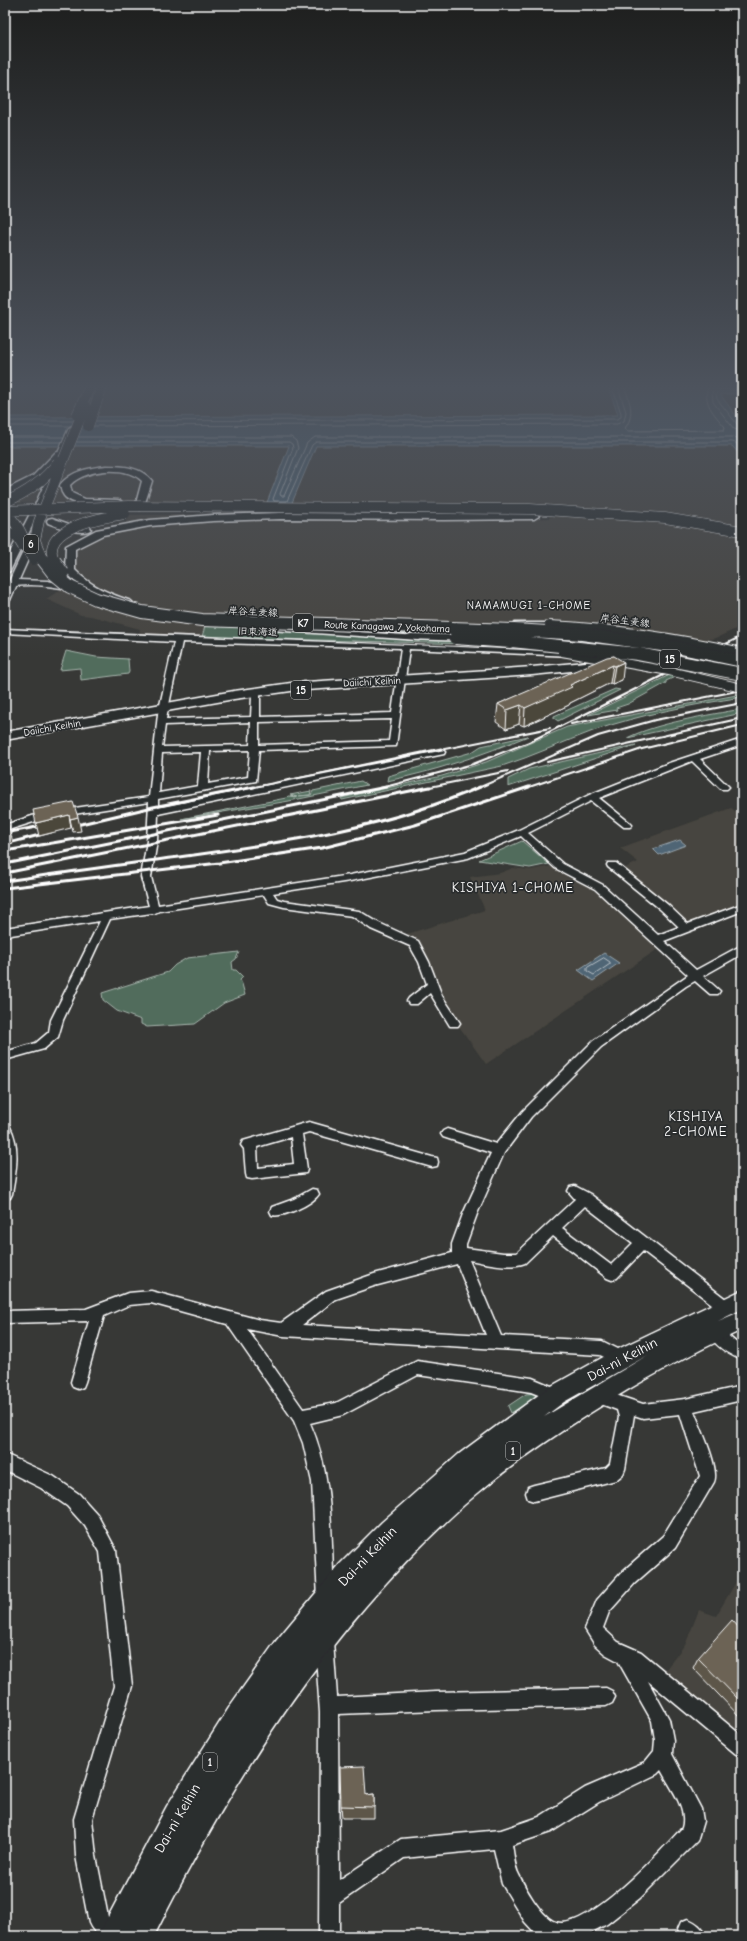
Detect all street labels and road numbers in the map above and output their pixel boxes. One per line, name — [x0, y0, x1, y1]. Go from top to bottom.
road number: 6 — [24, 535, 38, 553]
street label: 岸谷生麦線 — [228, 605, 278, 619]
street label: 岸谷生麦線 — [599, 612, 650, 630]
road number: K7 — [293, 614, 313, 632]
street label: Route Kanagawa 7 Yokohama — [324, 619, 450, 635]
street label: 旧東海道 — [238, 625, 278, 639]
road number: 15 — [660, 650, 680, 668]
street label: Daiichi Keihin — [343, 674, 401, 690]
road number: 15 — [291, 681, 311, 699]
street label: Daiichi Keihin — [23, 717, 82, 739]
street label: Dai-ni Keihin — [584, 1334, 660, 1385]
road number: 1 — [506, 1442, 520, 1460]
street label: Dai-ni Keihin — [335, 1523, 400, 1590]
road number: 1 — [203, 1753, 217, 1771]
street label: Dai-ni Keihin — [151, 1781, 204, 1856]

